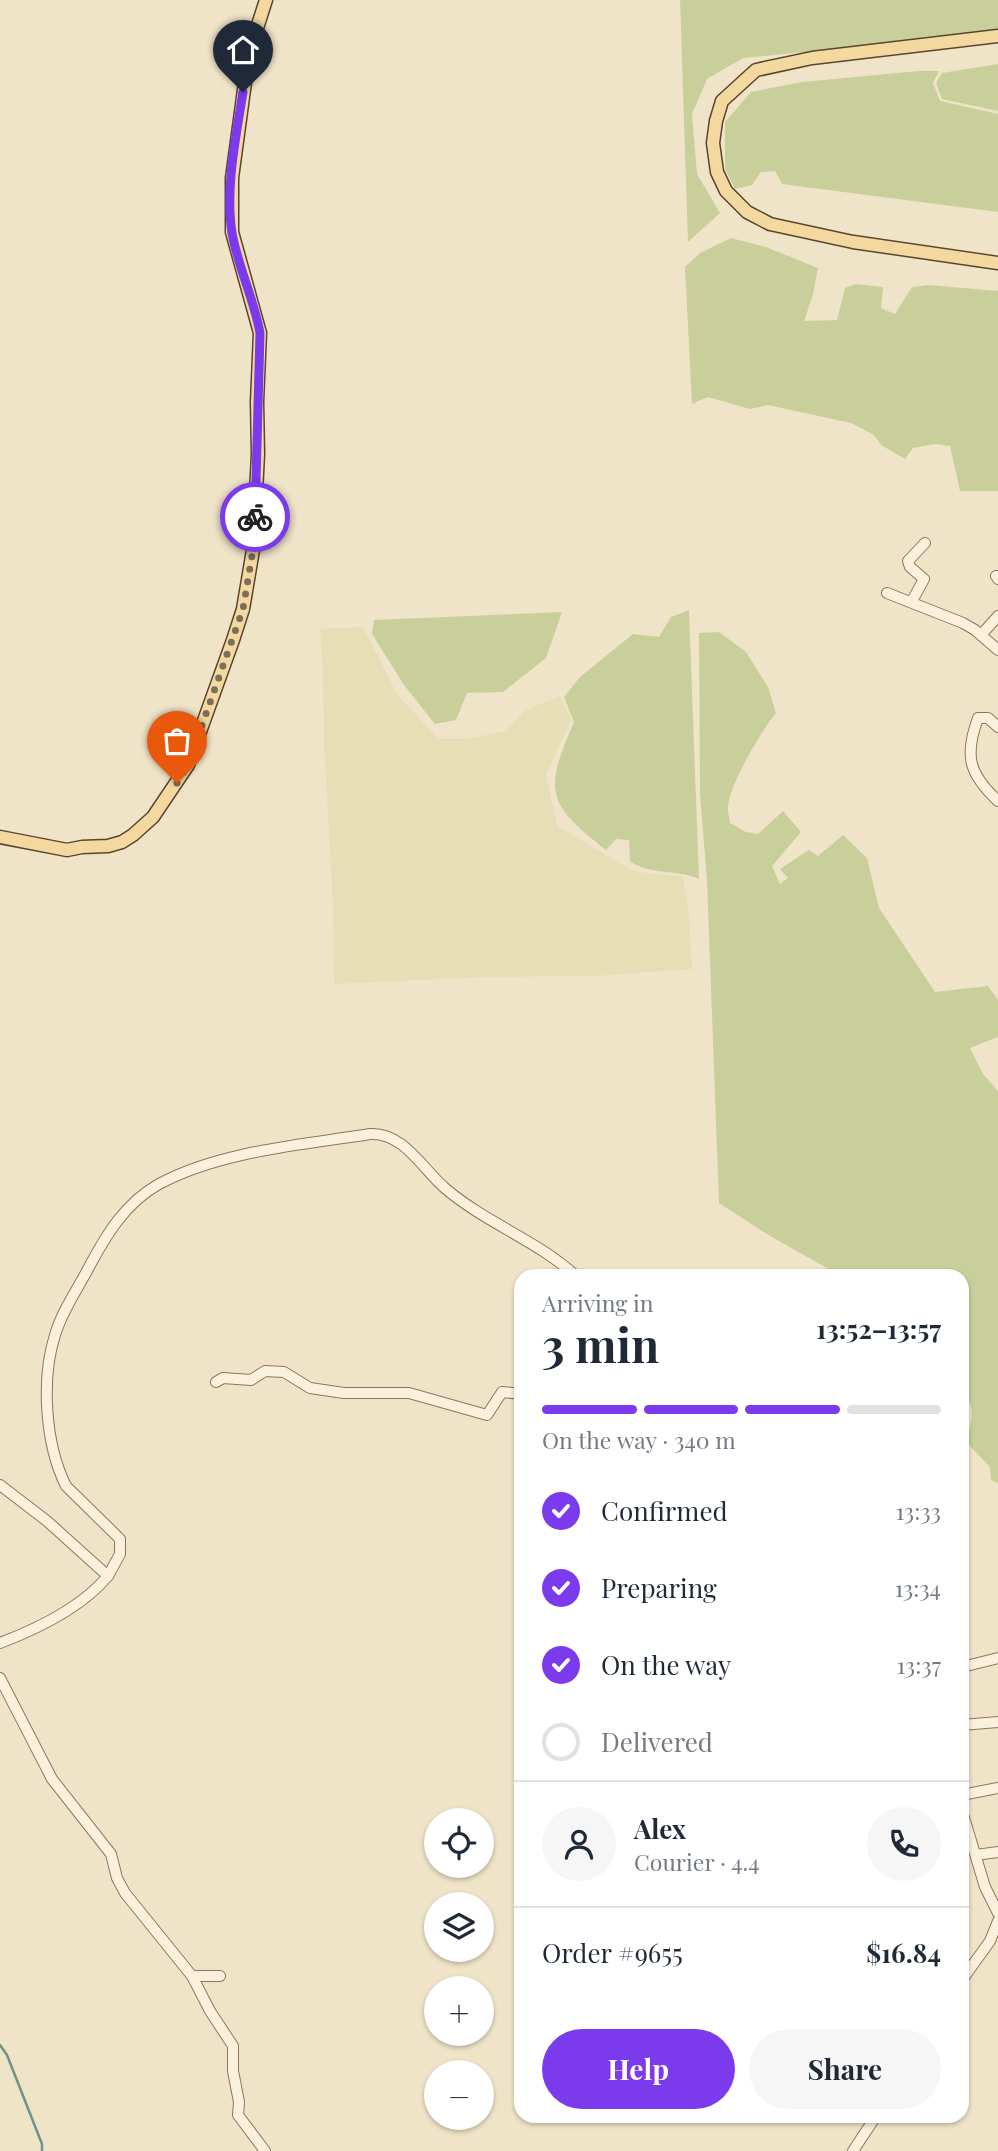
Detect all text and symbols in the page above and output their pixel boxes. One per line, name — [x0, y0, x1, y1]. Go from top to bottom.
pin — [213, 20, 273, 92]
icon: home — [224, 31, 262, 69]
courier — [220, 482, 290, 552]
icon: bike — [236, 498, 274, 536]
pin — [147, 711, 207, 783]
icon: bag — [158, 722, 196, 760]
text: Arriving in — [542, 1287, 654, 1318]
text: 13:52–13:57 — [816, 1311, 941, 1346]
text: 3 min — [542, 1313, 659, 1375]
text: On the way · 340 m — [542, 1424, 736, 1455]
icon: check — [542, 1492, 580, 1530]
text: Confirmed — [601, 1493, 728, 1528]
text: 13:33 — [896, 1495, 941, 1526]
icon: check — [542, 1569, 580, 1607]
text: Preparing — [601, 1570, 717, 1605]
text: 13:34 — [895, 1572, 941, 1603]
icon: check — [542, 1646, 580, 1684]
text: On the way — [601, 1647, 731, 1682]
text: 13:37 — [897, 1649, 941, 1680]
text: Delivered — [601, 1724, 713, 1759]
button: person — [542, 1807, 616, 1881]
button: phone — [867, 1807, 941, 1881]
map controls — [424, 1808, 494, 2130]
button: locate — [424, 1808, 494, 1878]
text: Alex — [634, 1811, 686, 1846]
text: Courier · 4.4 — [634, 1846, 760, 1877]
button: layers — [424, 1892, 494, 1962]
text: Order #9655 — [542, 1935, 683, 1970]
text: $16.84 — [866, 1935, 941, 1970]
button: + — [424, 1976, 494, 2046]
button: Help — [542, 2029, 735, 2109]
button: Share — [749, 2029, 941, 2109]
button: − — [424, 2060, 494, 2130]

